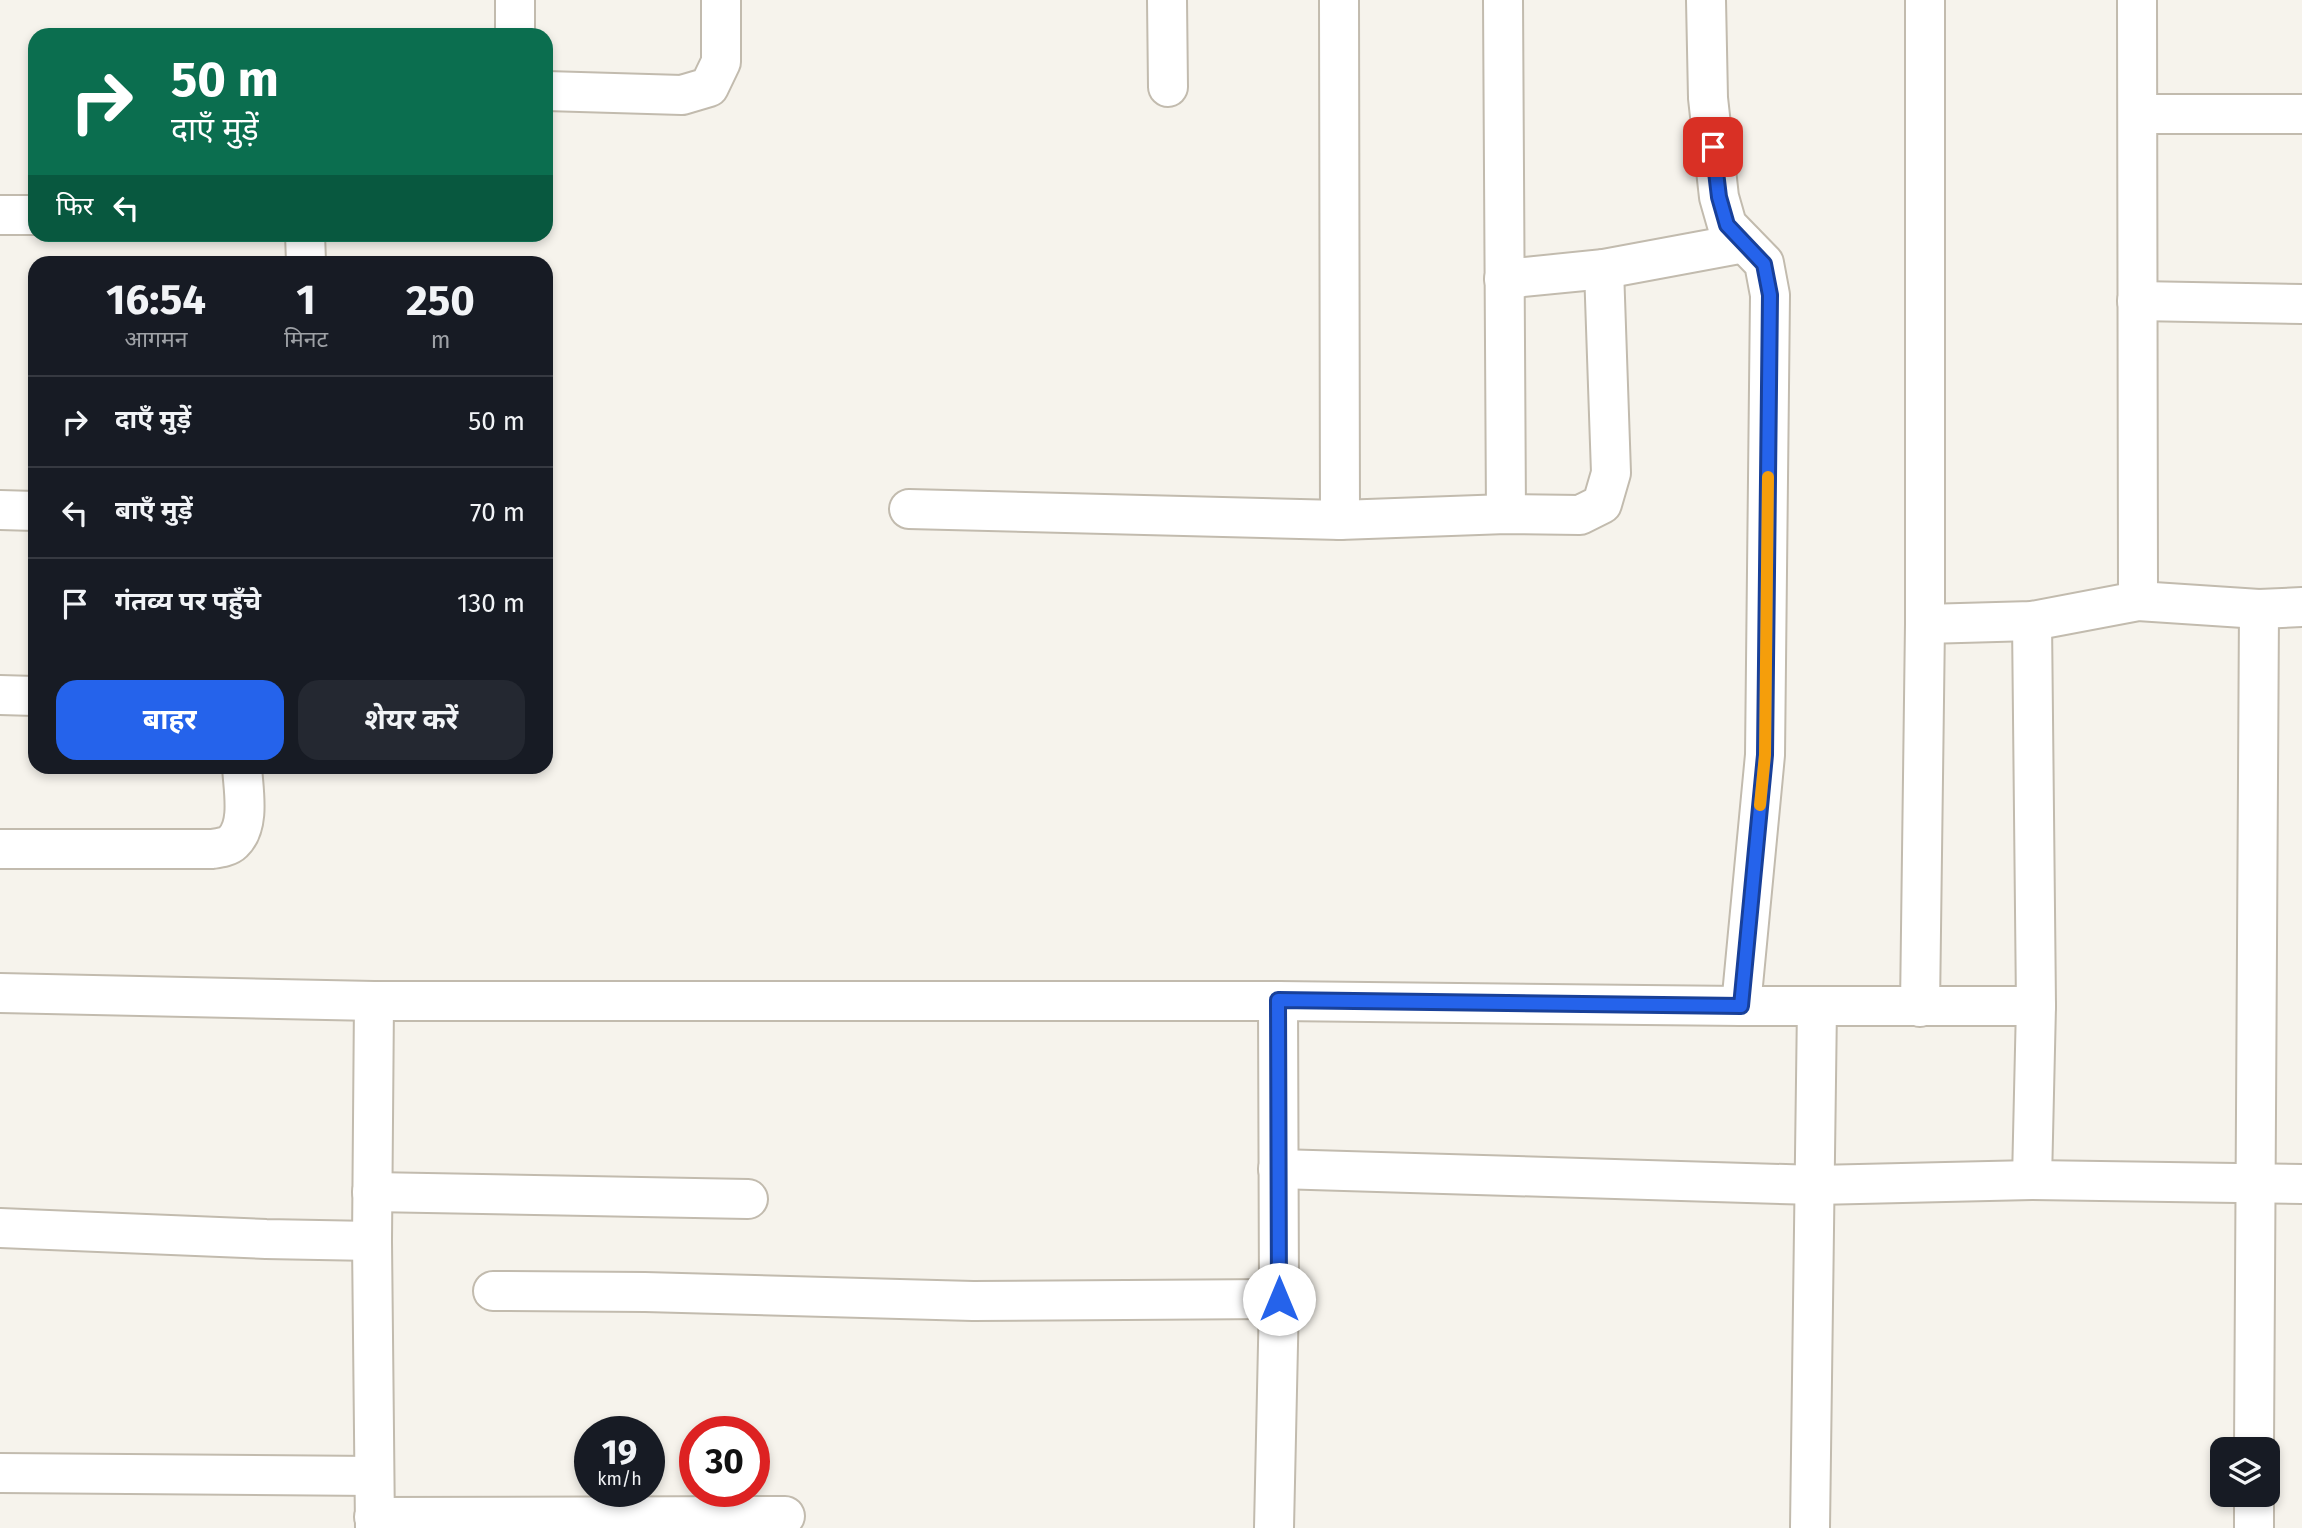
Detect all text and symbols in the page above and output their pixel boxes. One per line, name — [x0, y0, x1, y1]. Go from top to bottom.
text: 50 m — [171, 50, 279, 109]
icon: right — [56, 56, 147, 147]
text: दाएँ मुड़ें — [171, 110, 259, 148]
pin — [1683, 117, 1743, 177]
icon: arrive — [1694, 128, 1732, 166]
icon: left — [107, 189, 145, 227]
text: फिर — [56, 191, 93, 222]
text: 16:54 — [106, 275, 206, 325]
text: 1 — [296, 275, 316, 325]
text: 250 — [406, 276, 475, 326]
text: आगमन — [124, 325, 187, 353]
text: मिनट — [284, 325, 328, 353]
text: m — [431, 326, 450, 354]
icon: right — [56, 403, 94, 441]
text: दाएँ मुड़ें — [115, 404, 191, 435]
text: 50 m — [468, 406, 525, 437]
icon: left — [56, 494, 94, 532]
text: बाएँ मुड़ें — [115, 495, 192, 526]
text: 70 m — [470, 497, 525, 528]
icon: arrive — [56, 585, 94, 623]
text: गंतव्य पर पहुँचे — [115, 586, 261, 617]
text: 130 m — [457, 588, 525, 619]
button: बाहर — [56, 680, 284, 760]
button: शेयर करें — [298, 680, 525, 760]
position arrow — [1242, 1262, 1316, 1336]
speed limit sign: 30 — [679, 1416, 770, 1507]
text: 19 — [602, 1431, 637, 1473]
map controls — [2210, 1437, 2280, 1507]
button: layers — [2210, 1437, 2280, 1507]
text: km/h — [597, 1468, 642, 1490]

